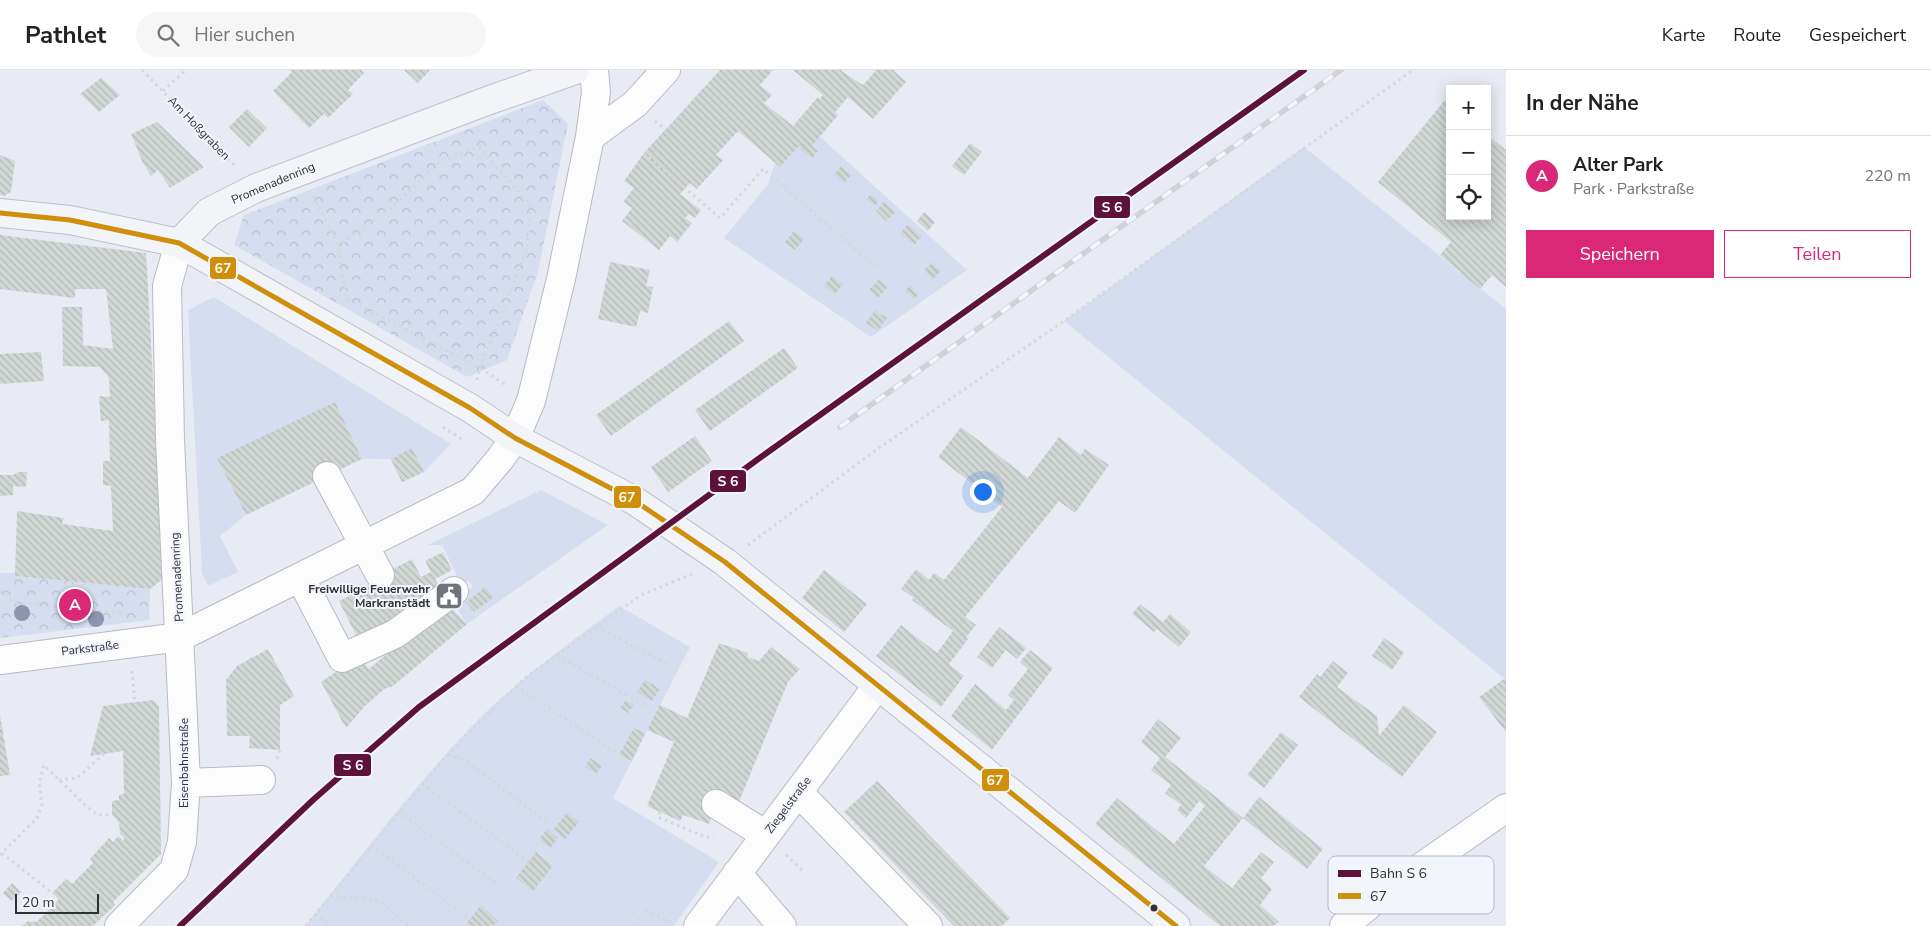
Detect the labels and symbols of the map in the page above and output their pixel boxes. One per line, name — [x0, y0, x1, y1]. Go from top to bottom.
street label: Am Hoßgraben — [164, 93, 234, 163]
street label: Promenadenring — [229, 158, 317, 208]
line badge: S 6 — [1093, 195, 1131, 219]
text: S 6 — [1101, 198, 1123, 217]
line badge: 67 — [209, 256, 237, 280]
text: 67 — [215, 259, 231, 278]
line badge: S 6 — [709, 469, 747, 493]
text: S 6 — [717, 472, 739, 491]
your location — [970, 479, 996, 505]
line badge: 67 — [613, 485, 642, 509]
text: 67 — [619, 488, 635, 507]
street label: Promenadenring — [167, 532, 187, 622]
place label: Freiwillige Feuerwehr Markranstädt — [308, 581, 430, 611]
public building icon: Freiwillige Feuerwehr Markranstädt — [434, 581, 464, 611]
pin: A — [59, 586, 91, 624]
street label: Parkstraße — [60, 637, 120, 659]
street label: Eisenbahnstraße — [176, 718, 192, 808]
line badge: S 6 — [333, 753, 372, 777]
text: S 6 — [342, 756, 364, 775]
line badge: 67 — [981, 768, 1010, 792]
text: 67 — [987, 771, 1003, 790]
street label: Ziegelstraße — [761, 773, 815, 837]
legend — [1328, 856, 1494, 914]
text: Bahn S 6 — [1370, 864, 1427, 883]
text: 67 — [1370, 887, 1387, 906]
scale bar — [15, 891, 99, 914]
unlabelled marker — [1149, 903, 1159, 913]

